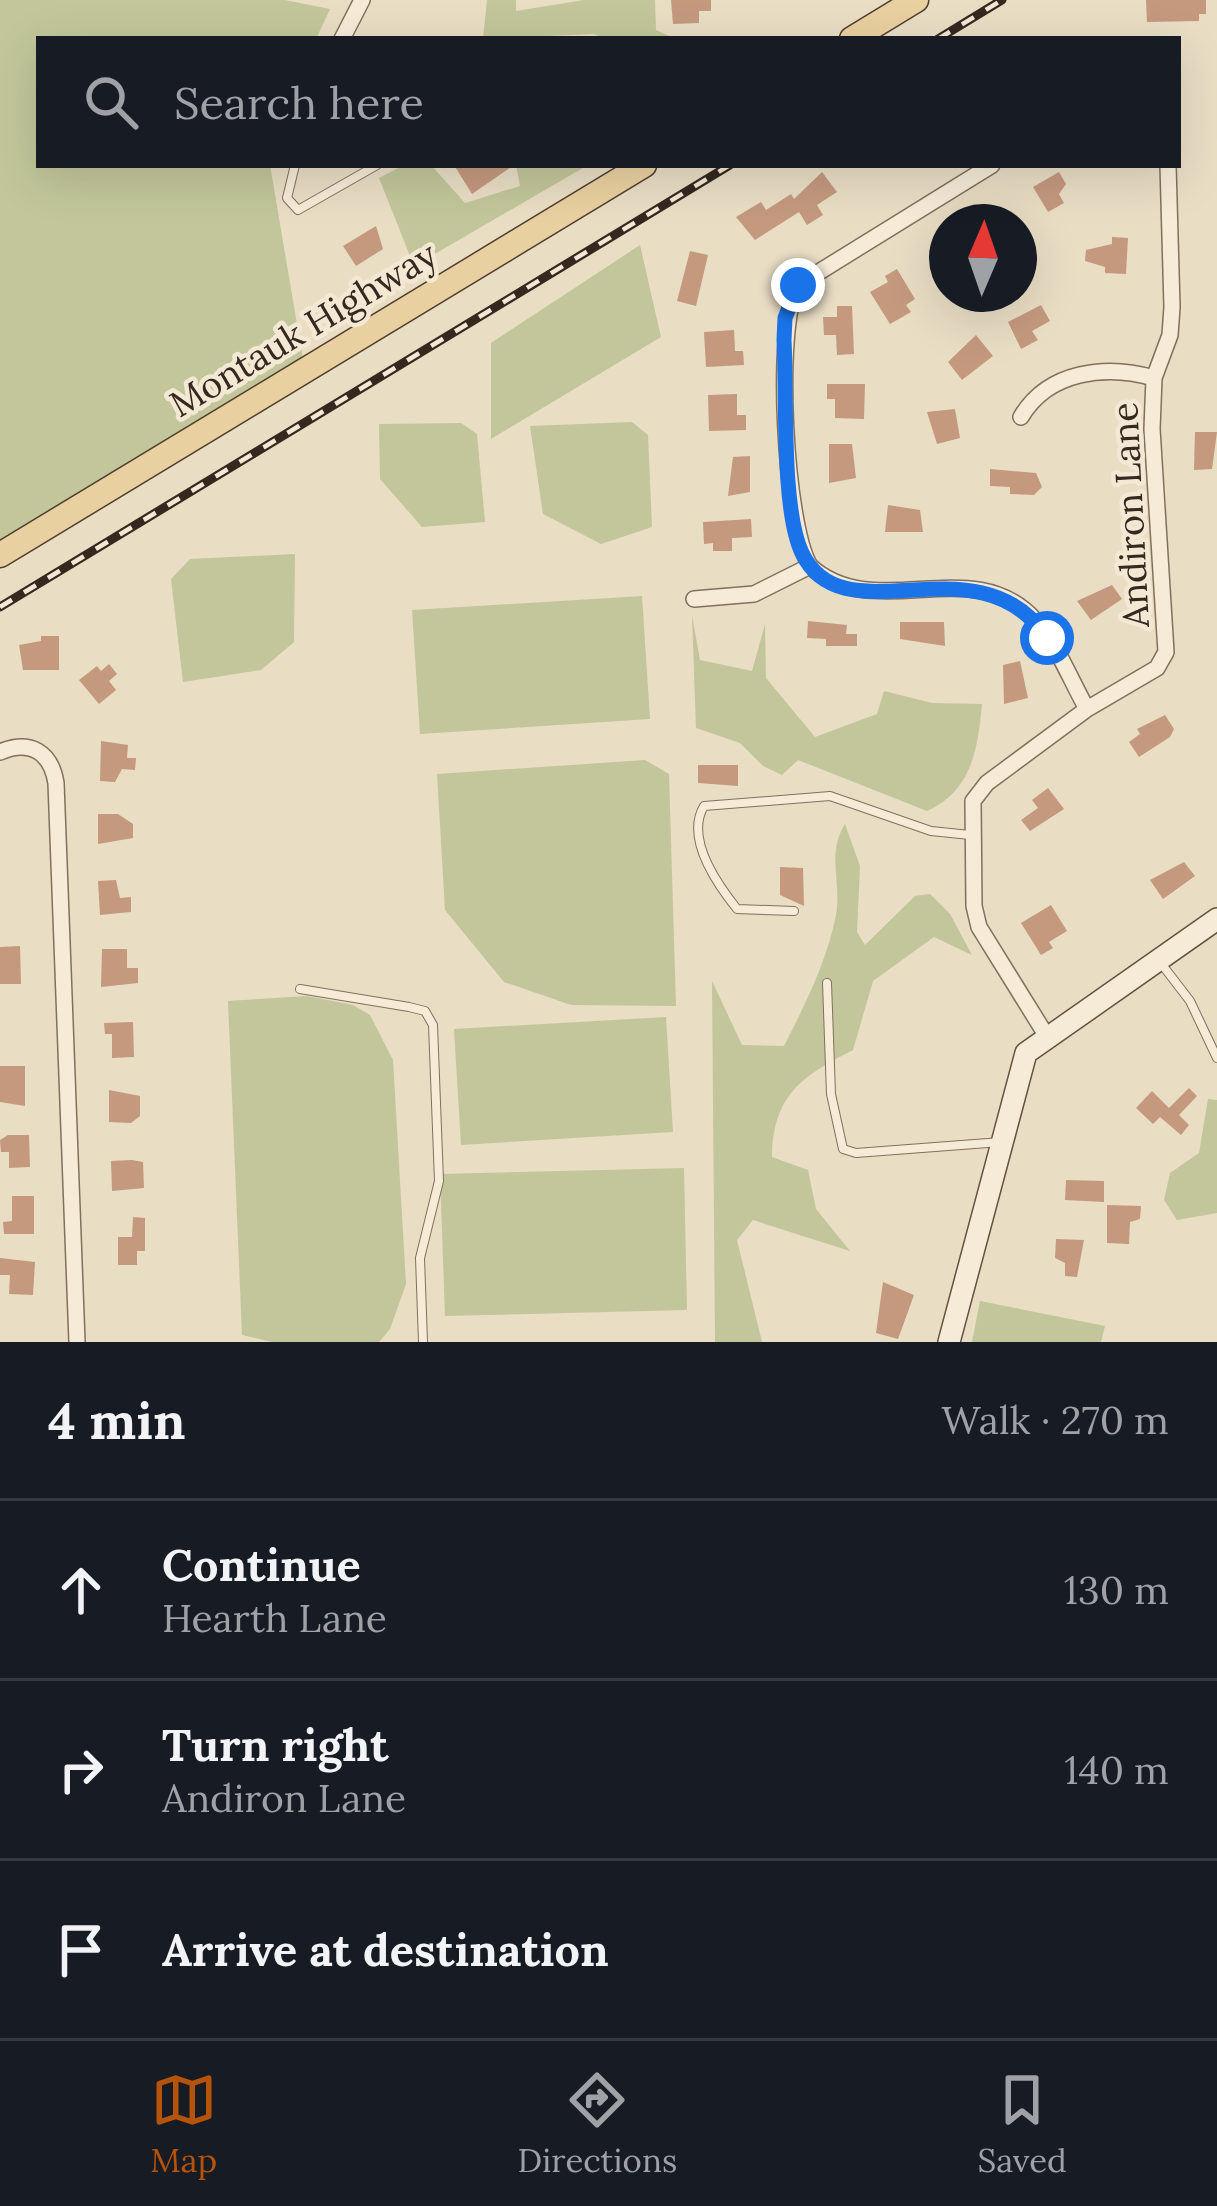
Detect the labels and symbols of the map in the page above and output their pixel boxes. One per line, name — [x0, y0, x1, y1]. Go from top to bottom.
north arrow — [929, 204, 1037, 312]
street label: Montauk Highway — [161, 231, 445, 427]
route end — [771, 258, 825, 312]
street label: Andiron Lane — [1101, 401, 1159, 630]
route start — [1020, 611, 1074, 665]

